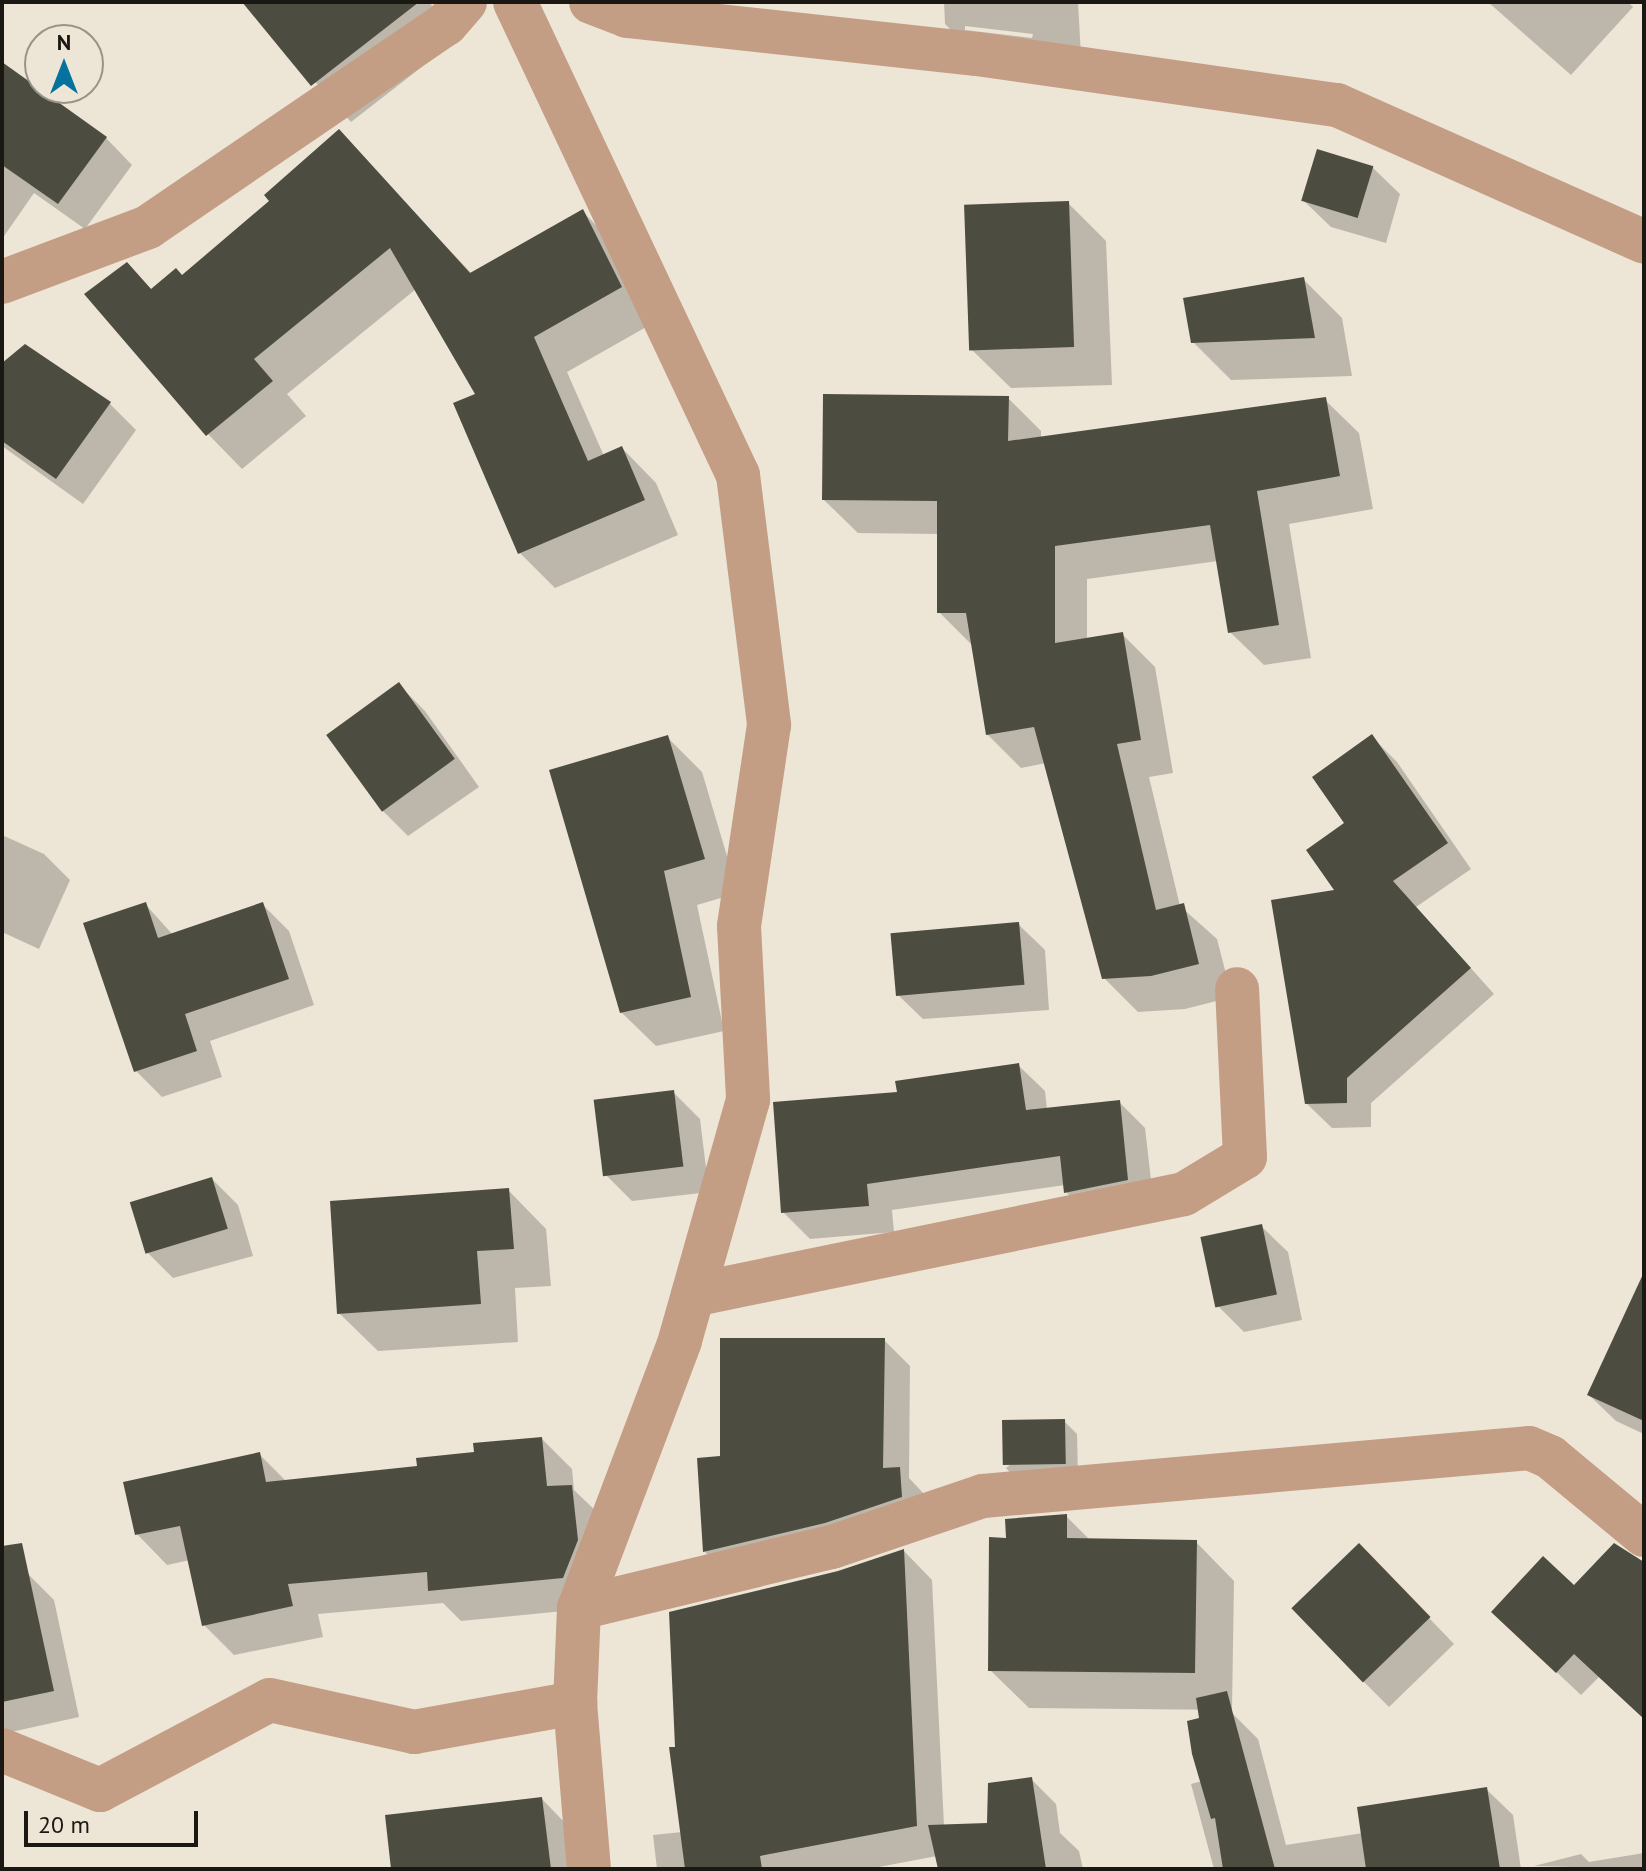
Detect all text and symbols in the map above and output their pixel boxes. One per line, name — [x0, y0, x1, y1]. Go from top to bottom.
north arrow — [24, 24, 104, 104]
text: N — [57, 28, 71, 56]
scale bar — [28, 1795, 202, 1845]
text: 20 m — [38, 1809, 90, 1840]

